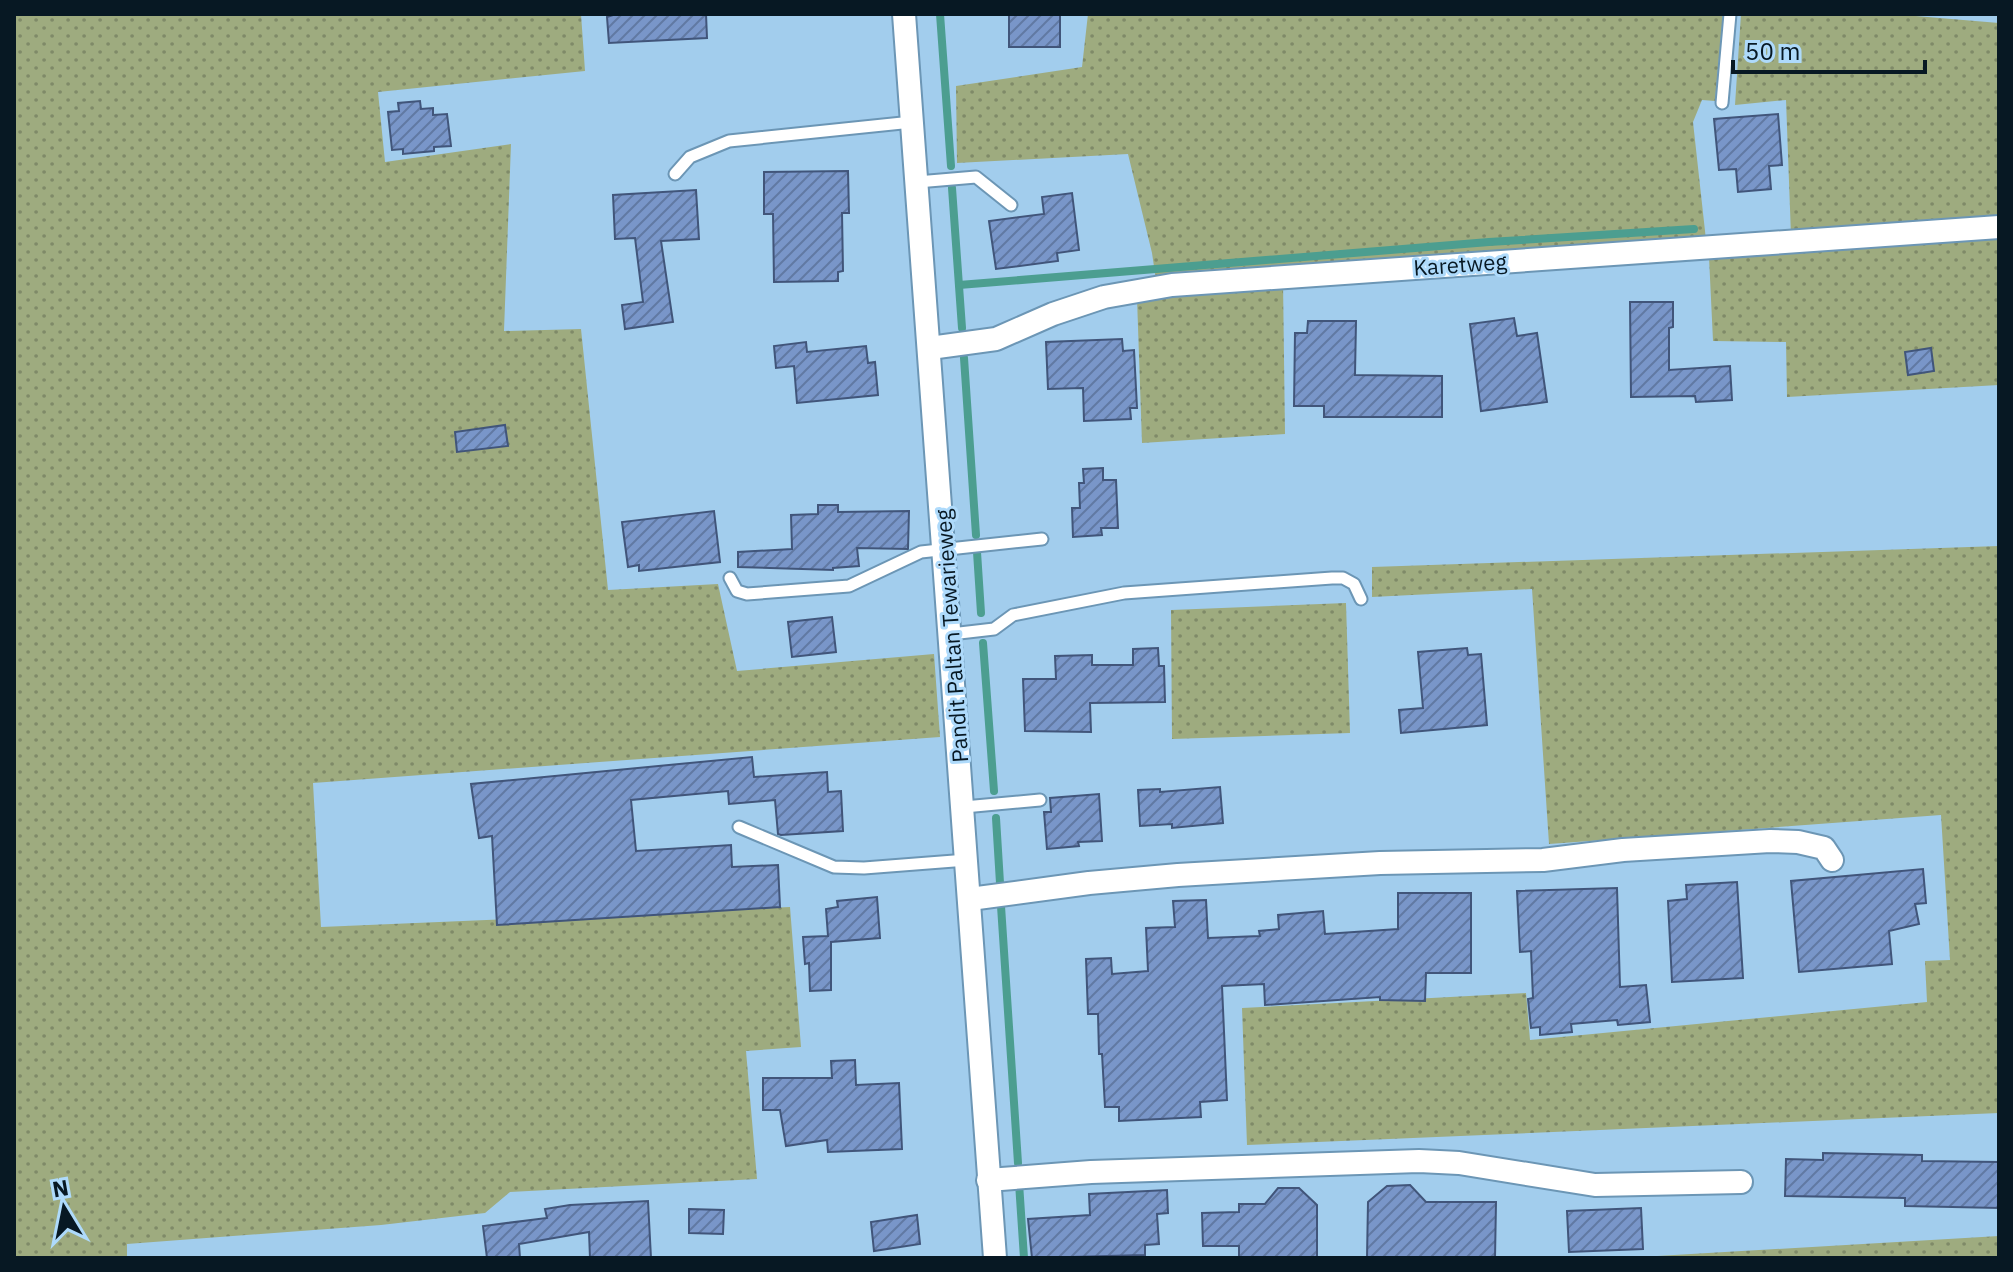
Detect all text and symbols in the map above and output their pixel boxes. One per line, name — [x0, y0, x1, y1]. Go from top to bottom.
scale bar — [1733, 24, 1925, 74]
text: 50 m — [1745, 35, 1800, 67]
street label: Karetweg — [1412, 246, 1508, 282]
street label: Pandit Paltan Tewarieweg — [928, 508, 974, 764]
north arrow — [24, 1168, 104, 1248]
text: N — [50, 1172, 71, 1203]

